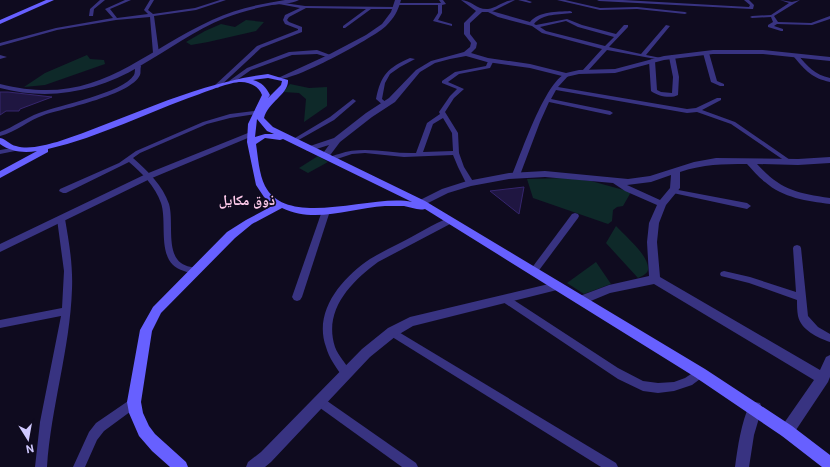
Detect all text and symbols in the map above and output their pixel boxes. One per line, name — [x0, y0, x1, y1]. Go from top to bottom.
district label: ذوق مكايل — [219, 192, 275, 209]
north arrow — [8, 419, 48, 459]
text: N — [25, 441, 35, 455]

